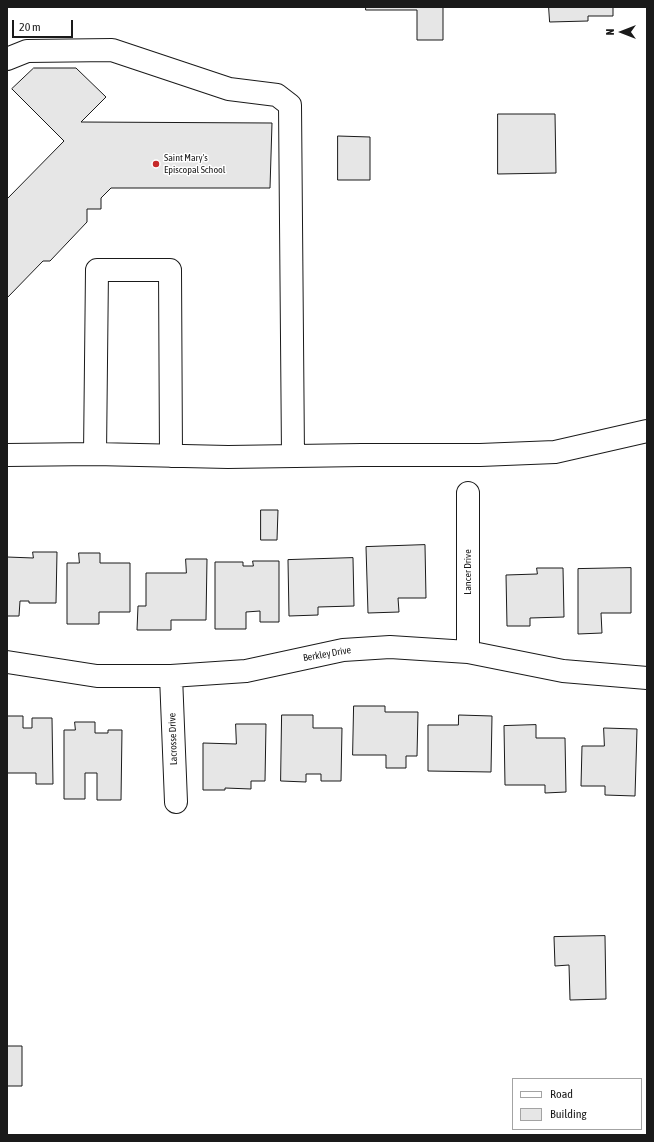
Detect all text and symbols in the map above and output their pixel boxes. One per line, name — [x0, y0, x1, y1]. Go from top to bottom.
scale bar — [14, 12, 75, 38]
north arrow — [602, 12, 642, 52]
text: 20 m — [19, 20, 41, 34]
text: N — [604, 29, 616, 35]
place label: Saint Mary's Episcopal School — [164, 152, 225, 176]
marker: Saint Mary's Episcopal School — [151, 159, 161, 169]
street label: Lancer Drive — [462, 549, 474, 595]
street label: Berkley Drive — [302, 644, 352, 664]
street label: Lacrosse Drive — [166, 713, 180, 765]
legend — [512, 1078, 642, 1130]
text: Road — [550, 1087, 573, 1101]
text: Building — [550, 1107, 587, 1121]

